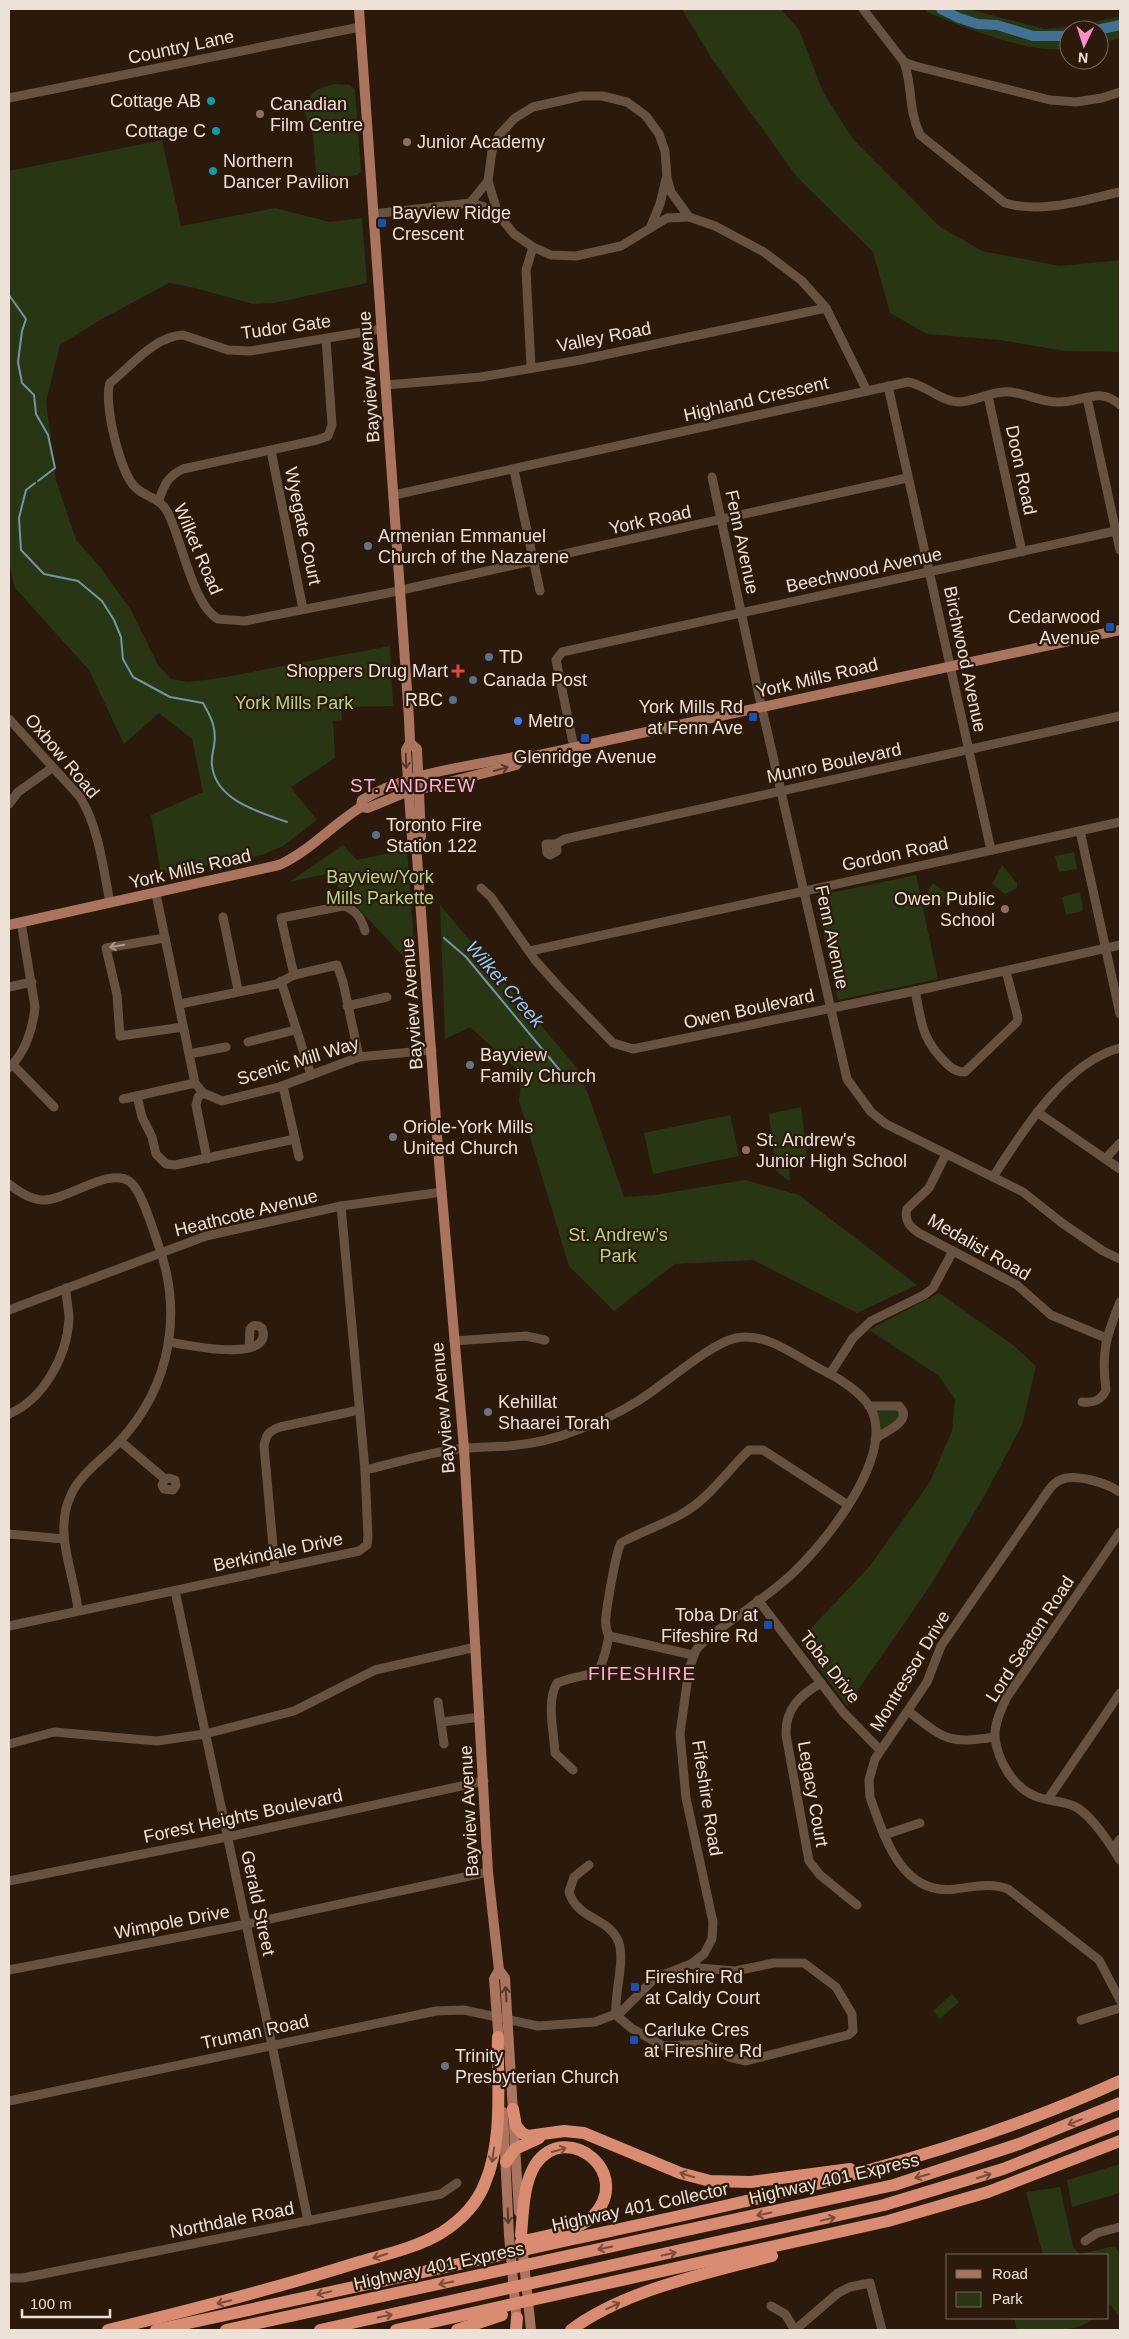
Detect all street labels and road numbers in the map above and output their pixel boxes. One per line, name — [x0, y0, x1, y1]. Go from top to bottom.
street label: Country Lane — [126, 26, 236, 68]
street label: Tudor Gate — [240, 311, 332, 343]
street label: Bayview Avenue — [354, 311, 384, 443]
street label: Valley Road — [555, 318, 653, 356]
street label: Highland Crescent — [682, 373, 830, 425]
street label: Doon Road — [1002, 423, 1040, 517]
street label: Wyegate Court — [281, 465, 325, 587]
street label: Fenn Avenue — [721, 488, 763, 596]
street label: Wilket Road — [170, 500, 226, 598]
street label: York Road — [607, 502, 693, 538]
street label: Beechwood Avenue — [784, 544, 944, 596]
street label: Birchwood Avenue — [940, 584, 990, 734]
street label: York Mills Road — [754, 654, 880, 702]
street label: Oxbow Road — [21, 710, 103, 802]
street label: Munro Boulevard — [765, 739, 903, 787]
street label: Gordon Road — [840, 833, 950, 875]
street label: York Mills Road — [127, 845, 253, 893]
street label: Fenn Avenue — [811, 883, 853, 991]
street label: Bayview Avenue — [397, 938, 427, 1070]
street label: Owen Boulevard — [682, 985, 816, 1033]
street label: Scenic Mill Way — [235, 1033, 361, 1089]
street label: Heathcote Avenue — [172, 1186, 320, 1240]
street label: Medalist Road — [924, 1210, 1034, 1284]
street label: Bayview Avenue — [427, 1341, 459, 1475]
street label: Berkindale Drive — [211, 1528, 345, 1576]
street label: Lord Seaton Road — [982, 1572, 1078, 1706]
street label: Montressor Drive — [866, 1607, 954, 1735]
street label: Toba Drive — [796, 1627, 864, 1707]
street label: Fifeshire Road — [688, 1739, 726, 1857]
street label: Legacy Court — [794, 1740, 832, 1848]
street label: Bayview Avenue — [456, 1745, 482, 1877]
street label: Forest Heights Boulevard — [142, 1785, 344, 1847]
street label: Gerald Street — [237, 1849, 279, 1957]
street label: Wimpole Drive — [113, 1901, 231, 1943]
street label: Truman Road — [199, 2011, 311, 2053]
street label: Highway 401 Express — [747, 2150, 921, 2208]
street label: Highway 401 Collector — [550, 2178, 730, 2236]
street label: Northdale Road — [168, 2198, 296, 2242]
street label: Highway 401 Express — [352, 2238, 526, 2294]

